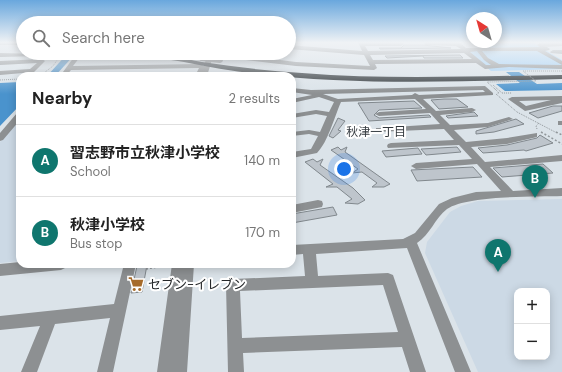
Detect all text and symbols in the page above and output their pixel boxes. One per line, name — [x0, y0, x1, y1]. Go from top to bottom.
north arrow — [466, 12, 502, 48]
search box — [16, 16, 296, 60]
icon: search — [30, 27, 52, 49]
text: Search here — [62, 28, 145, 48]
text: Nearby — [32, 87, 92, 109]
text: 2 results — [229, 90, 280, 107]
district label: 秋津一丁目 — [346, 124, 406, 140]
text: 習志野市立秋津小学校 — [70, 143, 220, 163]
text: A — [40, 152, 50, 169]
text: 140 m — [244, 152, 280, 169]
your location — [334, 159, 354, 179]
text: School — [70, 163, 111, 180]
pin: B — [522, 165, 548, 198]
text: 秋津小学校 — [70, 215, 145, 235]
text: B — [41, 224, 49, 241]
text: 170 m — [245, 224, 280, 241]
text: Bus stop — [70, 235, 122, 252]
pin: A — [485, 239, 511, 272]
supermarket icon: セブン-イレブン — [127, 275, 145, 293]
place label: セブン-イレブン — [148, 276, 246, 293]
map controls — [514, 288, 550, 360]
button: + — [514, 288, 550, 324]
button: − — [514, 324, 550, 360]

